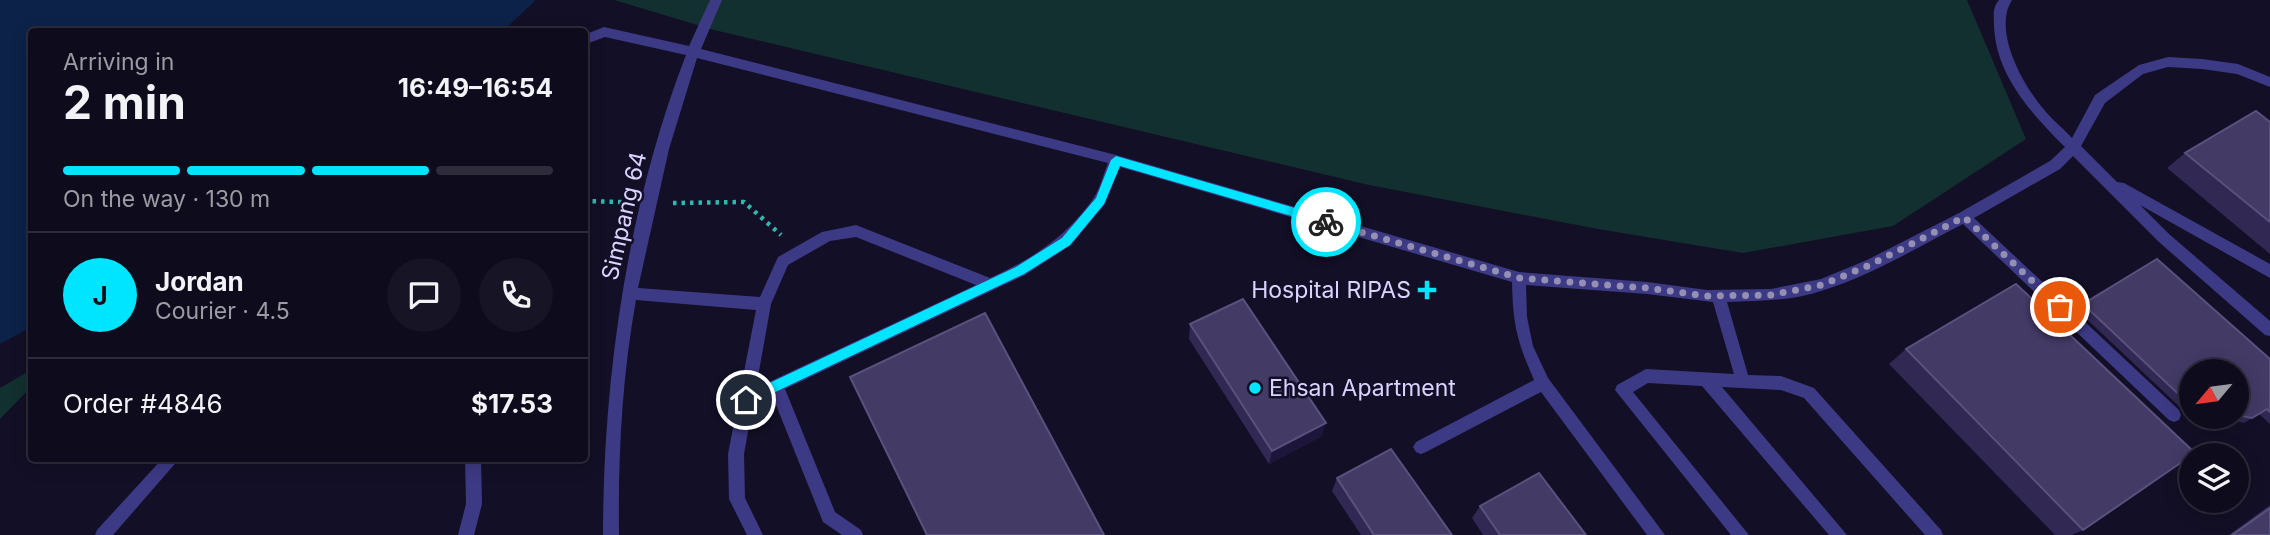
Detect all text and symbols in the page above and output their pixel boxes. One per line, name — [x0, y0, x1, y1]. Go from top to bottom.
text: Arriving in — [63, 48, 174, 76]
text: 16:49–16:54 — [398, 72, 553, 103]
text: 2 min — [63, 74, 186, 130]
street label: Simpang 64 — [596, 149, 652, 283]
text: On the way · 130 m — [63, 185, 270, 213]
courier — [1291, 187, 1361, 257]
icon: bike — [1307, 203, 1345, 241]
button: chat — [387, 258, 461, 332]
button: phone — [479, 258, 553, 332]
text: Jordan — [155, 266, 244, 297]
place label: Hospital RIPAS — [1251, 276, 1411, 304]
pin — [2030, 277, 2090, 337]
text: J — [92, 280, 108, 311]
marker: Hospital RIPAS — [1417, 280, 1437, 300]
icon: bag — [2041, 288, 2079, 326]
text: Courier · 4.5 — [155, 297, 290, 325]
north arrow — [2179, 359, 2249, 429]
map controls — [2179, 359, 2249, 513]
pin — [716, 370, 776, 430]
place label: Ehsan Apartment — [1269, 374, 1456, 402]
marker: Ehsan Apartment — [1247, 380, 1263, 396]
icon: home — [727, 381, 765, 419]
text: Order #4846 — [63, 388, 223, 419]
text: $17.53 — [471, 388, 553, 419]
button: layers — [2179, 443, 2249, 513]

